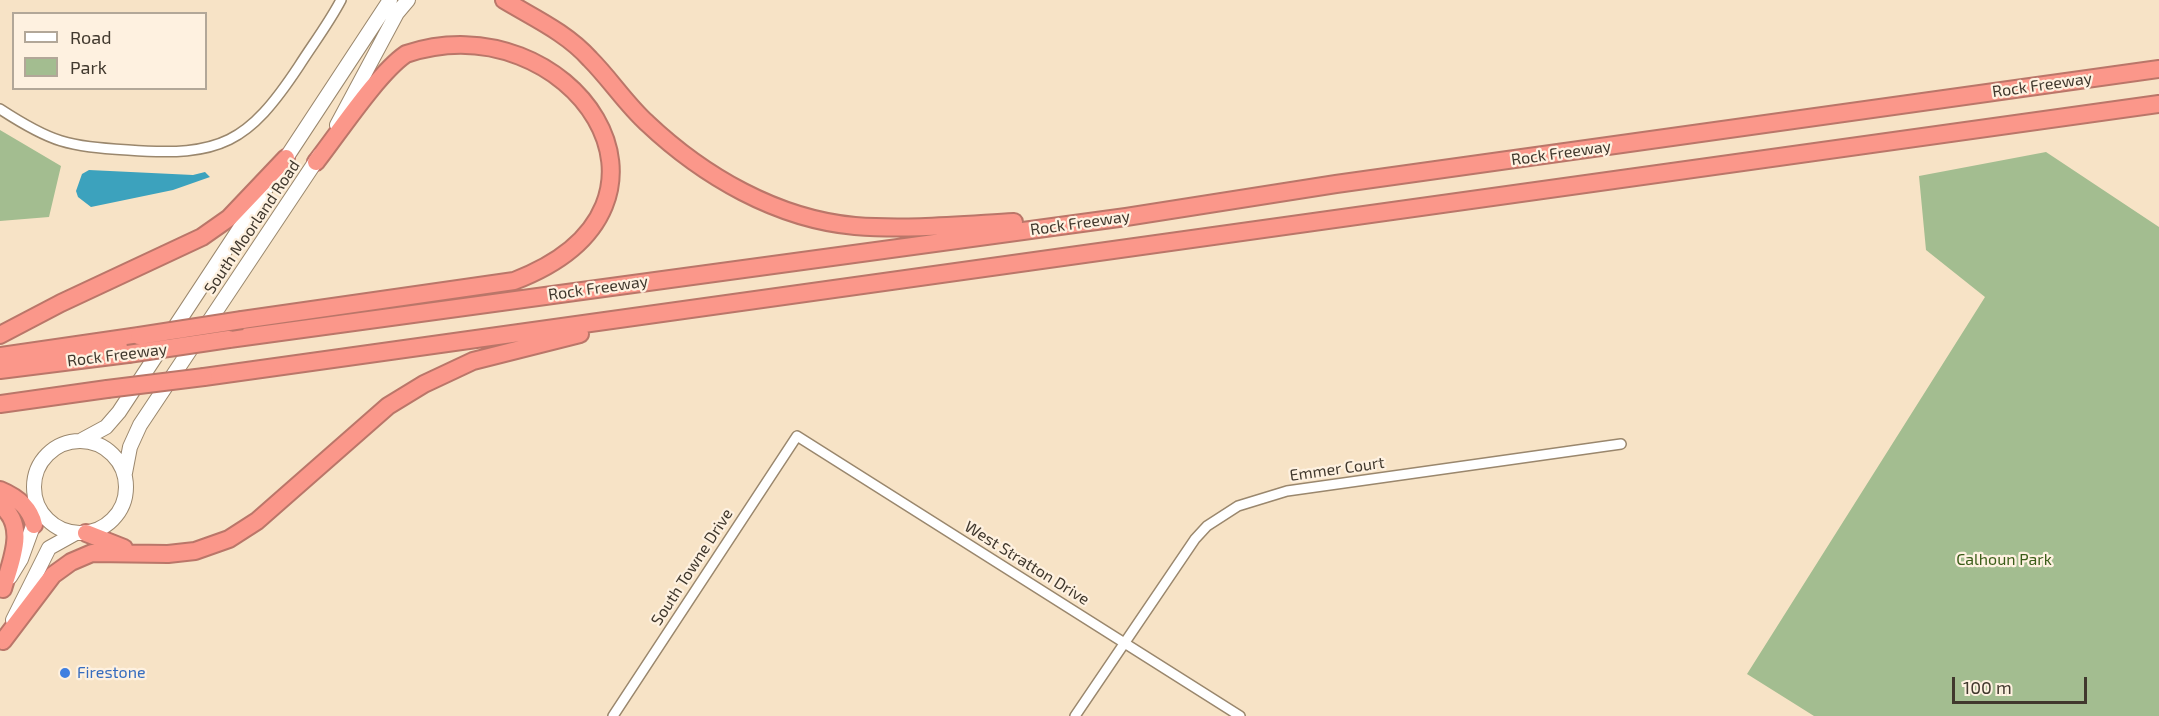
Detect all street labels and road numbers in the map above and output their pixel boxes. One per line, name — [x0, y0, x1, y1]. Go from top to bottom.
street label: Rock Freeway — [1991, 68, 2093, 102]
street label: Rock Freeway — [1510, 136, 1612, 170]
street label: South Moorland Road — [200, 156, 304, 298]
street label: Rock Freeway — [1029, 206, 1131, 240]
street label: Rock Freeway — [547, 271, 649, 305]
street label: Rock Freeway — [66, 339, 168, 371]
street label: Emmer Court — [1288, 453, 1386, 485]
street label: South Towne Drive — [647, 505, 737, 629]
street label: West Stratton Drive — [961, 517, 1093, 609]

